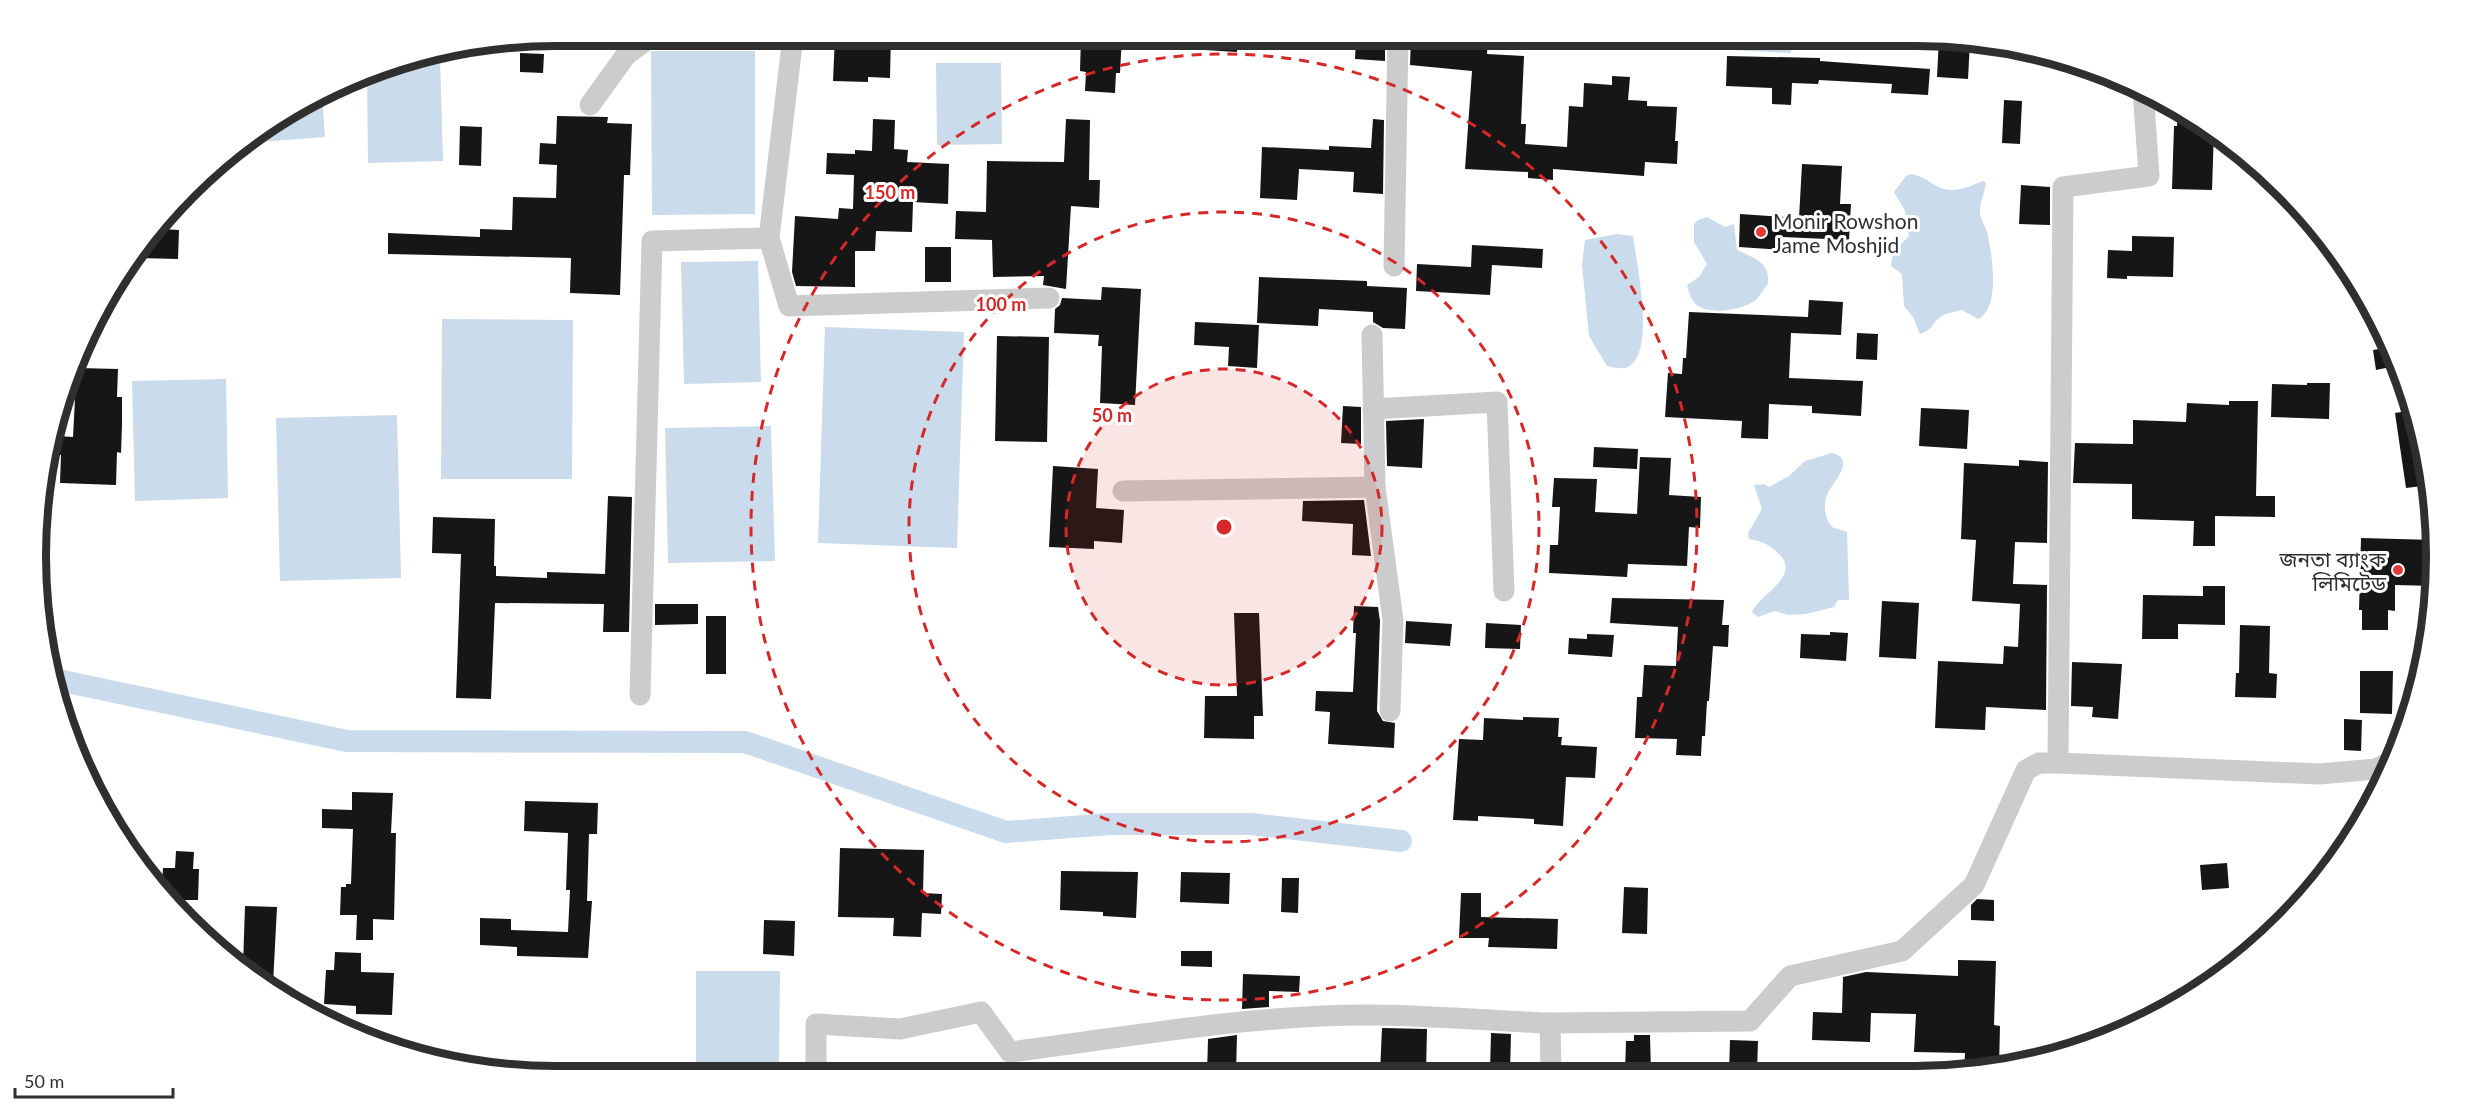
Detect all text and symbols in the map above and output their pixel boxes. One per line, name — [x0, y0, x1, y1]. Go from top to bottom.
text: 150 m — [865, 181, 915, 203]
place label: Monir Rowshon Jame Moshjid — [1773, 208, 1919, 257]
marker: Monir Rowshon Jame Moshjid — [1754, 225, 1768, 239]
text: 100 m — [976, 293, 1026, 315]
text: 50 m — [1092, 404, 1132, 426]
centre of rings — [1214, 517, 1234, 537]
place label: জনতা ব্যাংক লিমিটেড — [2279, 546, 2387, 595]
marker: জনতা ব্যাংক লিমিটেড — [2391, 563, 2405, 577]
scale bar — [15, 1061, 172, 1099]
text: 50 m — [24, 1070, 64, 1092]

